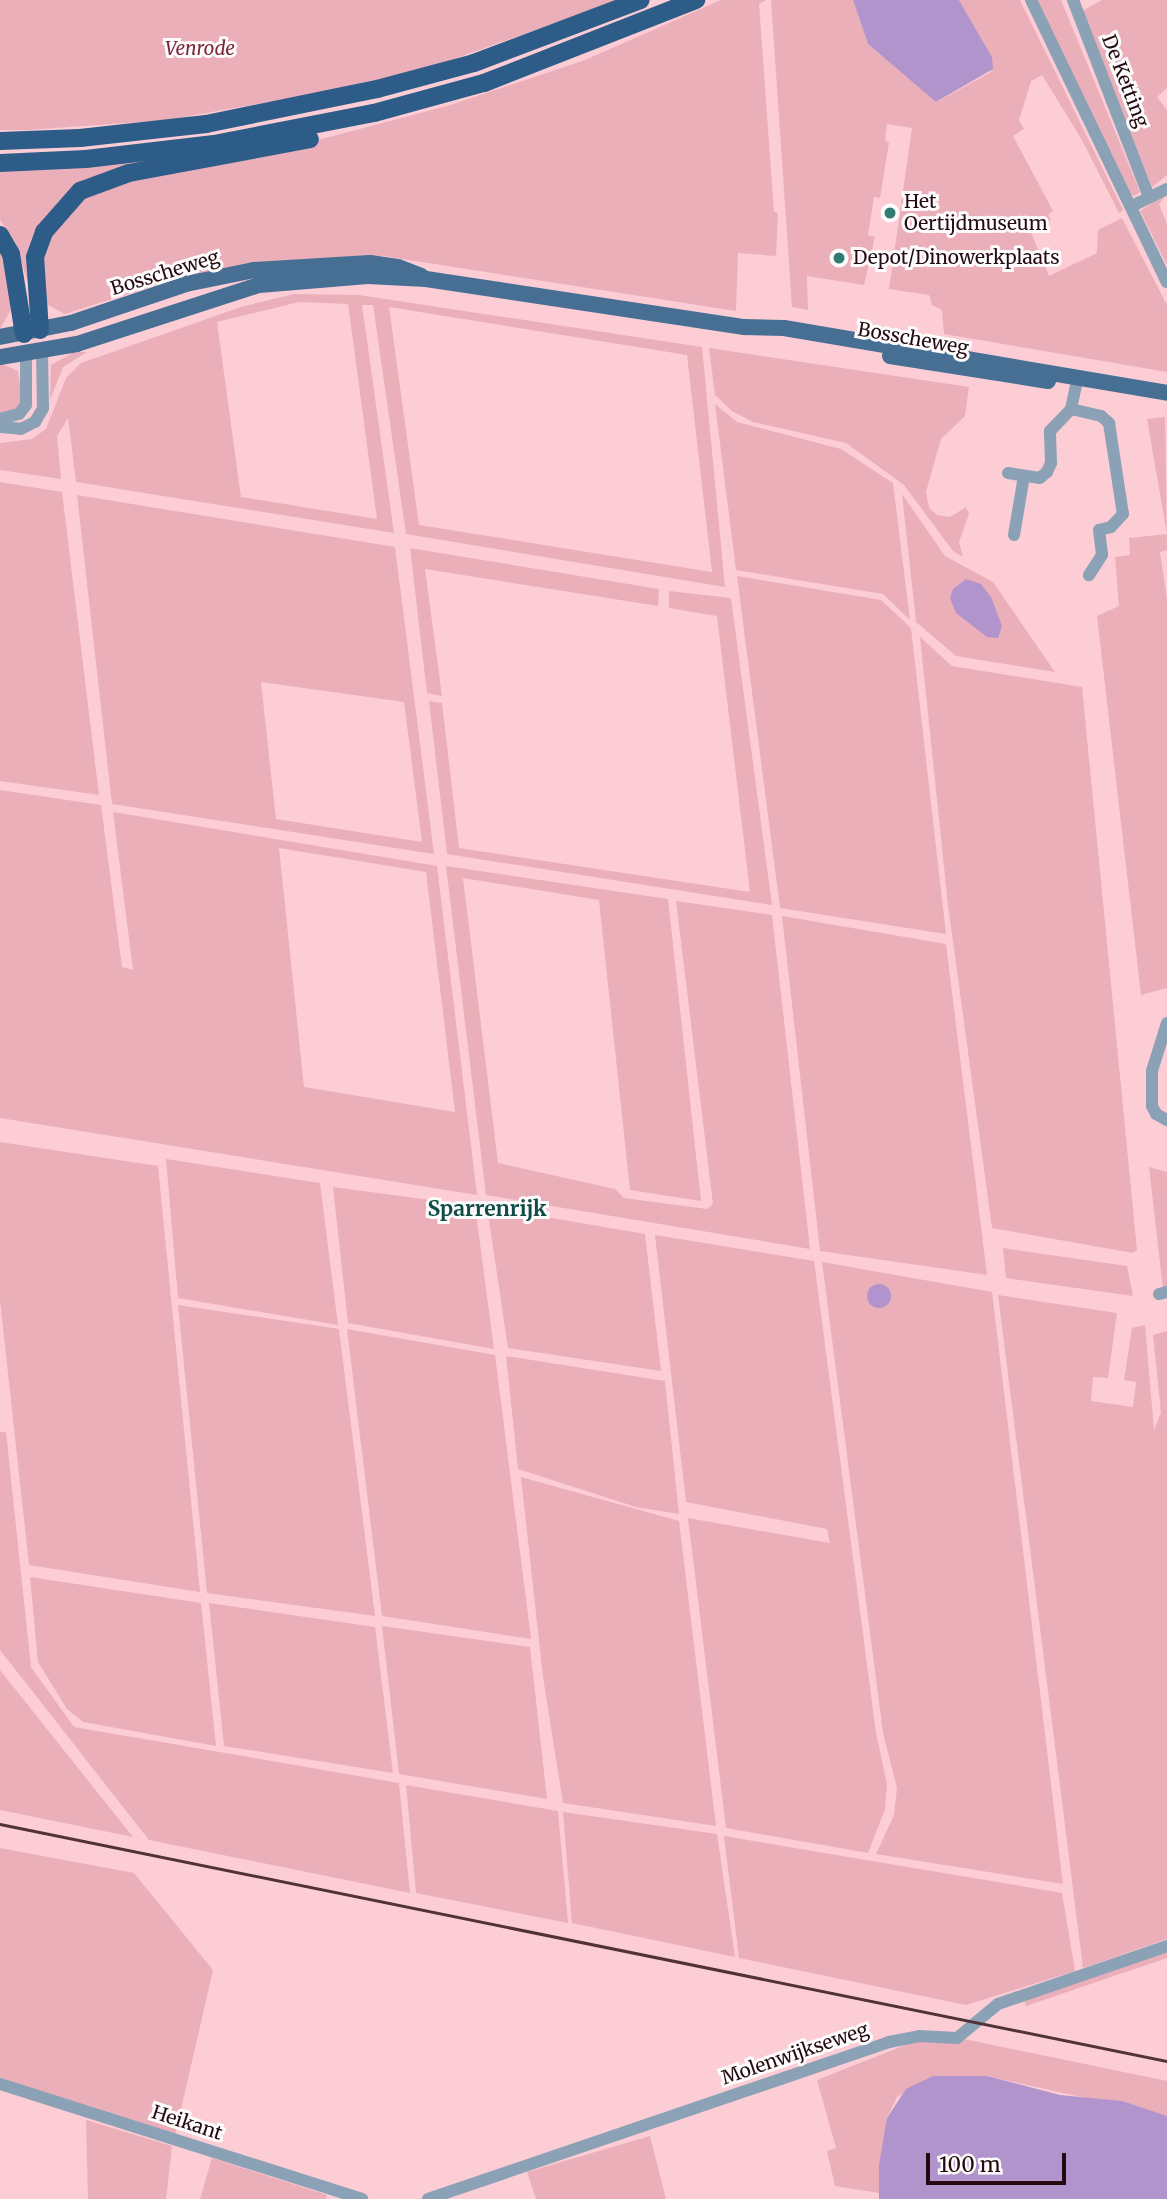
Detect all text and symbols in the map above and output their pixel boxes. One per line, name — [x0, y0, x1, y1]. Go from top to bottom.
street label: De Ketting — [1097, 31, 1153, 131]
park label: Venrode — [165, 38, 235, 60]
place label: Het Oertijdmuseum — [904, 191, 1048, 235]
marker: Het Oertijdmuseum — [882, 205, 898, 221]
street label: Bosscheweg — [108, 246, 222, 300]
place label: Depot/Dinowerkplaats — [853, 247, 1060, 269]
marker: Depot/Dinowerkplaats — [831, 250, 847, 266]
street label: Bosscheweg — [856, 318, 970, 360]
district label: Sparrenrijk — [428, 1196, 546, 1222]
street label: Molenwijkseweg — [718, 2018, 872, 2090]
street label: Heikant — [149, 2101, 225, 2145]
scale bar — [929, 2140, 1069, 2184]
text: 100 m — [939, 2151, 1001, 2178]

